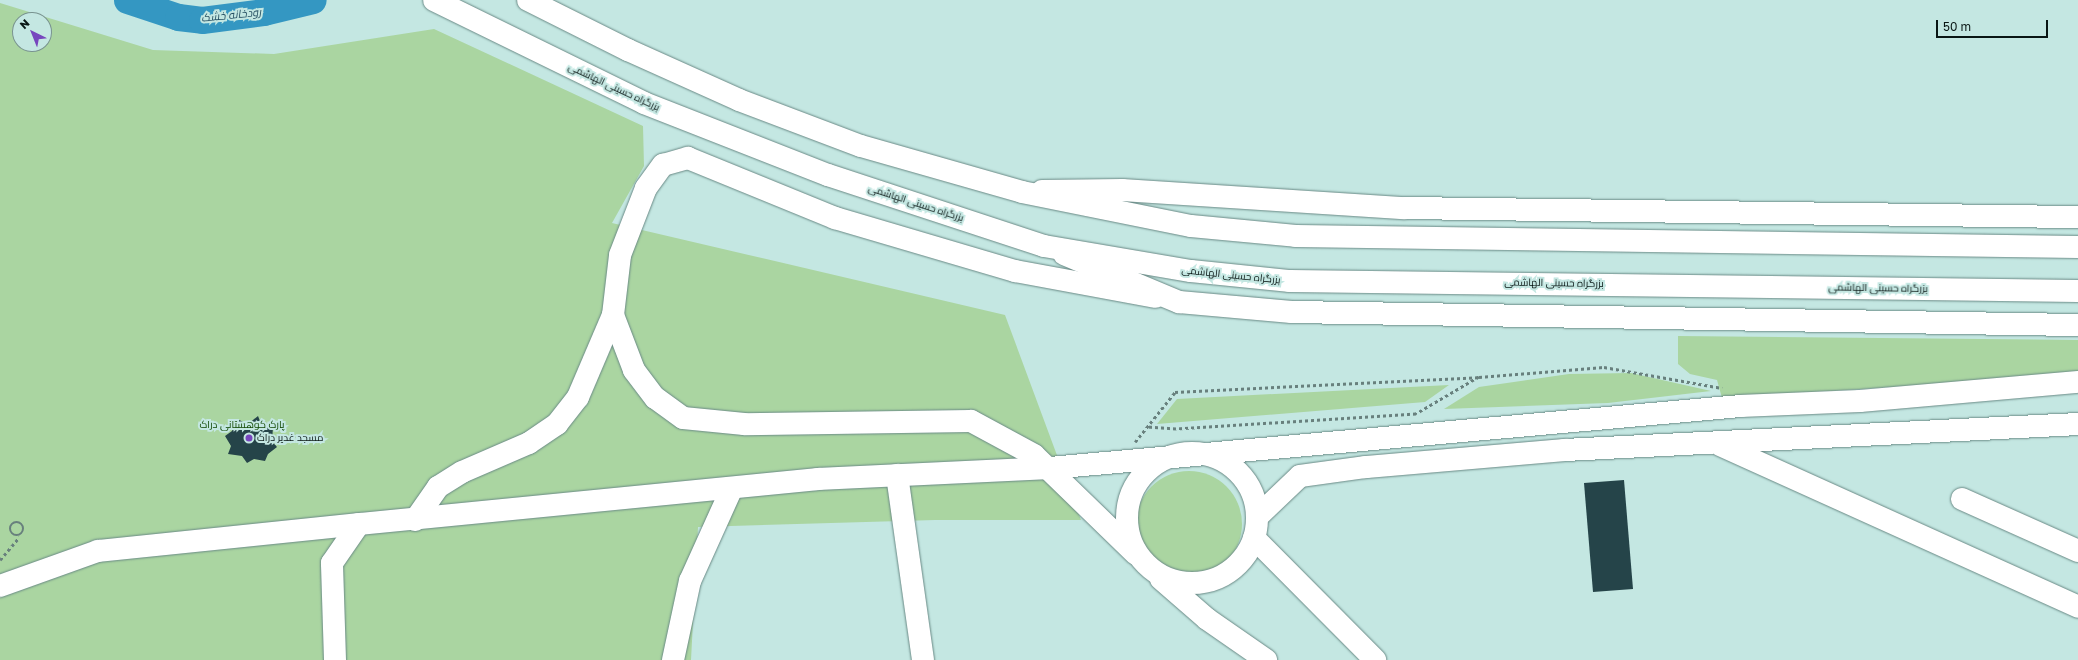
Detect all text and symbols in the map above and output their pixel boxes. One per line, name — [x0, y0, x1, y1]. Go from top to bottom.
water label: رودخانه خشک — [200, 5, 262, 25]
north arrow — [12, 12, 52, 52]
scale bar — [1938, 12, 2050, 38]
text: N — [17, 16, 32, 31]
text: 50 m — [1943, 19, 1971, 34]
street label: بزرگراه حسینی الهاشمی — [566, 61, 662, 113]
street label: بزرگراه حسینی الهاشمی — [867, 182, 965, 224]
street label: بزرگراه حسینی الهاشمی — [1181, 264, 1281, 286]
street label: بزرگراه حسینی الهاشمی — [1504, 276, 1604, 290]
street label: بزرگراه حسینی الهاشمی — [1828, 281, 1928, 295]
park label: پارک کوهستانی دراک — [199, 419, 285, 431]
place label: مسجد غدیر دراک — [257, 432, 323, 444]
marker: مسجد غدیر دراک — [244, 433, 254, 443]

